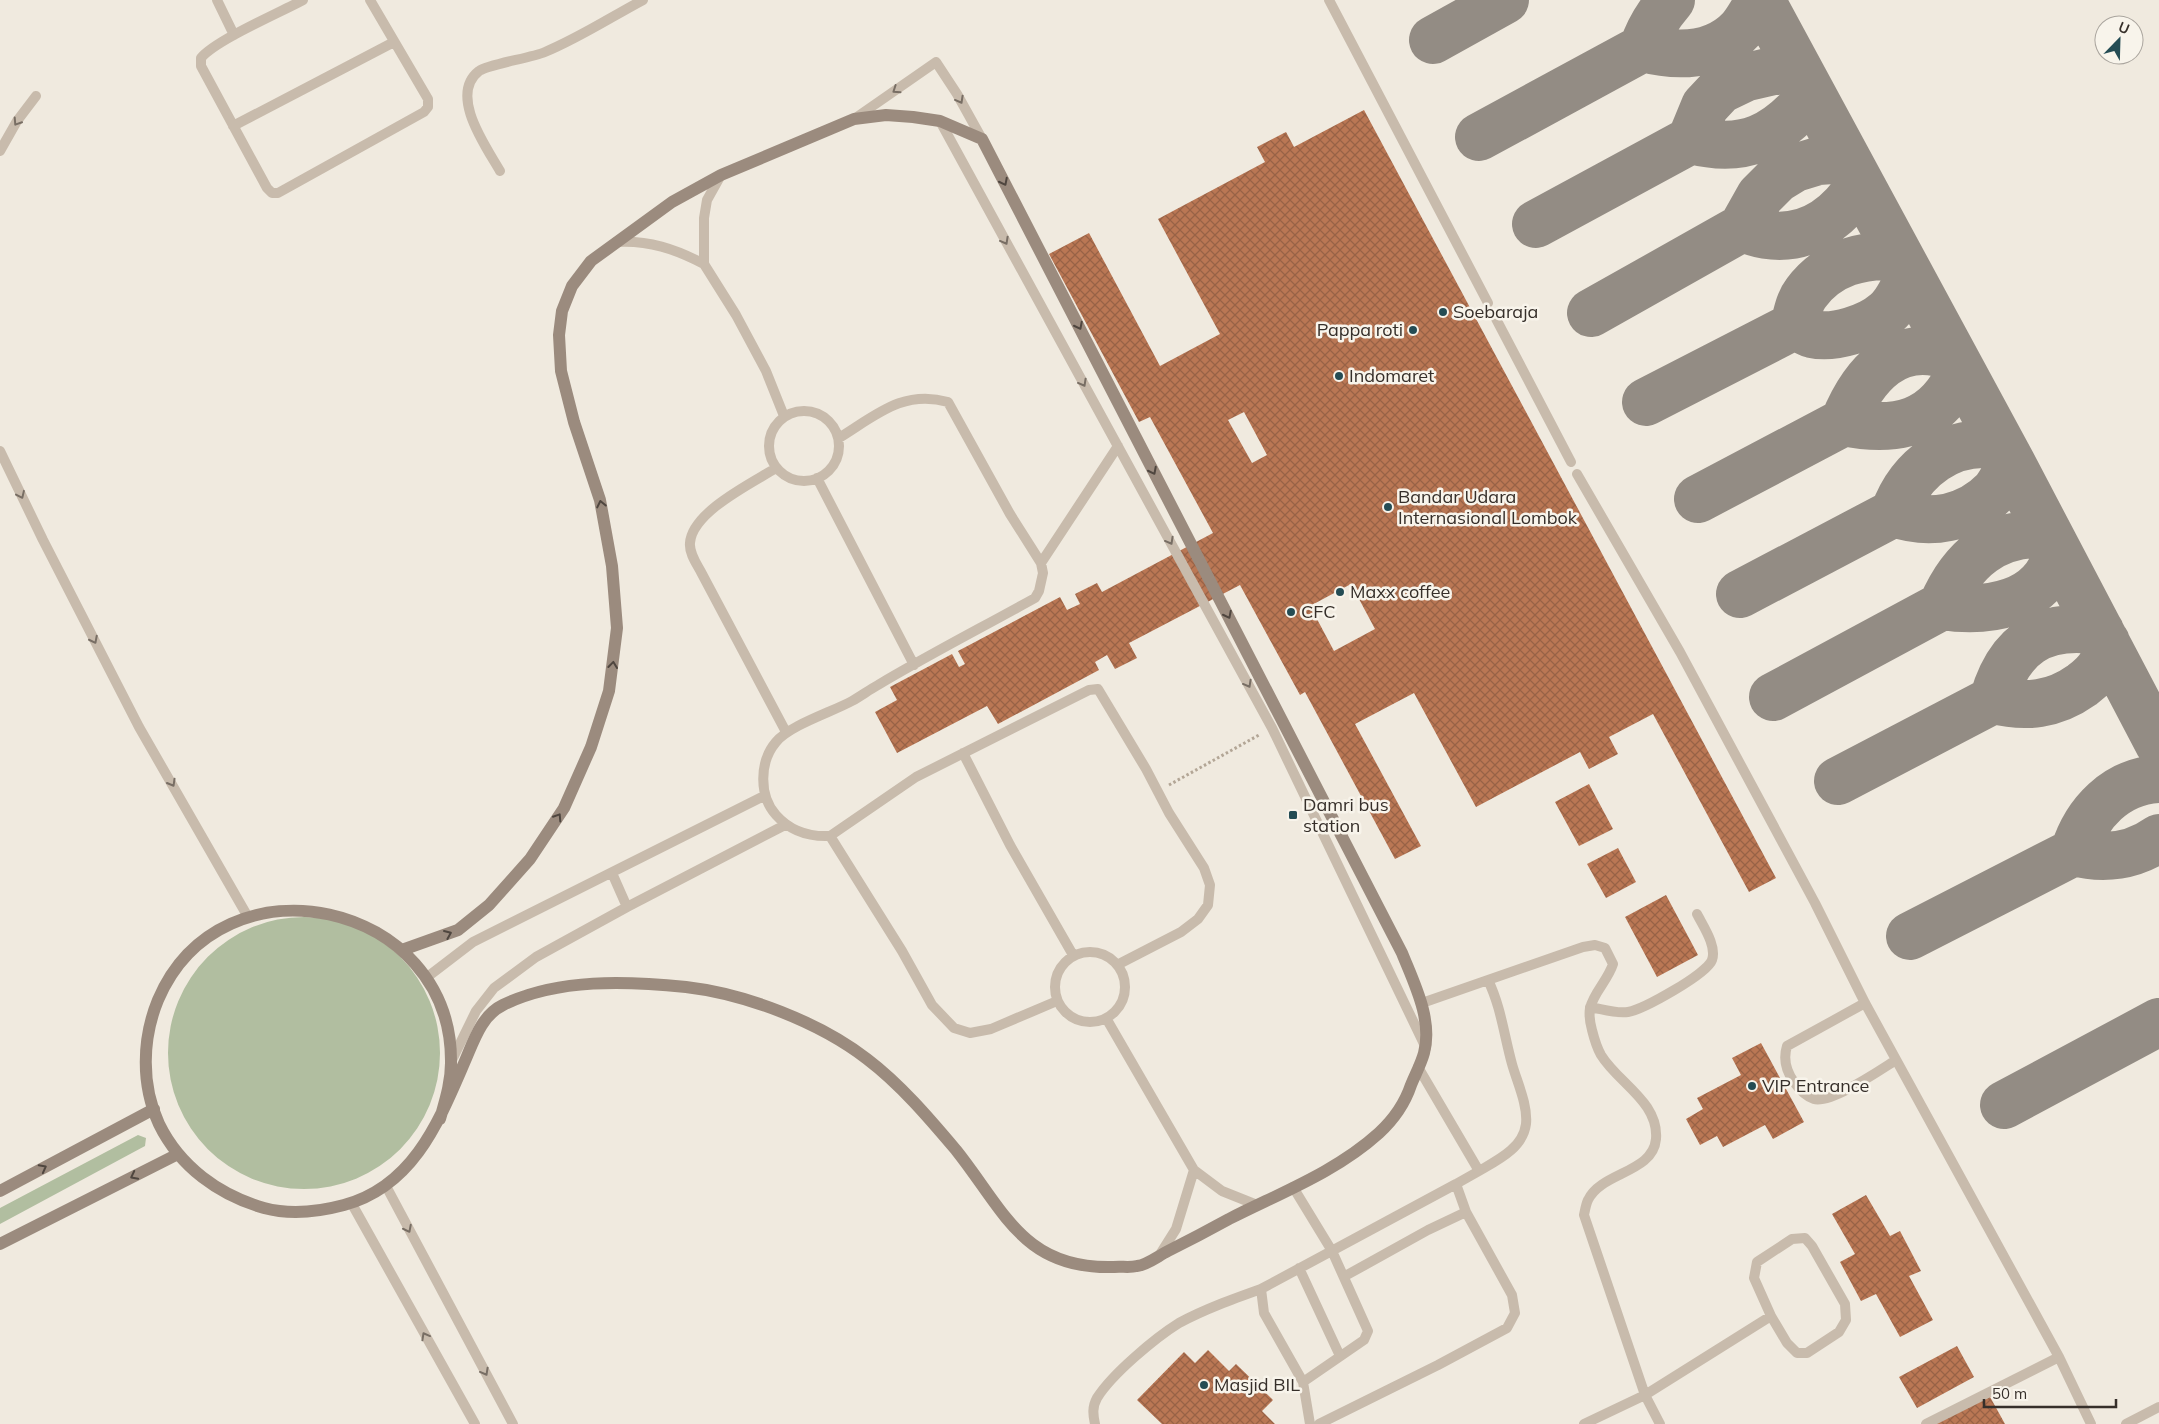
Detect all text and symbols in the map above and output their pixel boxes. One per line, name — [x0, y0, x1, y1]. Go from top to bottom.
north arrow — [2094, 15, 2144, 65]
text: U — [2116, 18, 2132, 38]
one-way arrow — [892, 84, 902, 93]
one-way arrow — [954, 94, 964, 103]
one-way arrow — [13, 117, 23, 126]
one-way arrow — [998, 177, 1008, 186]
one-way arrow — [999, 235, 1009, 244]
place label: Soebaraja — [1453, 300, 1538, 323]
marker: Soebaraja — [1437, 306, 1449, 318]
place label: Pappa roti — [1317, 318, 1403, 341]
one-way arrow — [1073, 321, 1083, 330]
marker: Pappa roti — [1407, 324, 1419, 336]
place label: Indomaret — [1349, 364, 1434, 387]
marker: Indomaret — [1333, 370, 1345, 382]
one-way arrow — [1077, 378, 1087, 387]
one-way arrow — [1147, 466, 1157, 475]
place label: Bandar Udara Internasional Lombok — [1398, 485, 1578, 529]
one-way arrow — [15, 490, 25, 499]
one-way arrow — [596, 500, 607, 509]
marker: Bandar Udara Internasional Lombok — [1382, 501, 1394, 513]
one-way arrow — [1164, 536, 1174, 545]
place label: Maxx coffee — [1350, 580, 1450, 603]
marker: Maxx coffee — [1334, 586, 1346, 598]
place label: CFC — [1301, 600, 1335, 623]
marker: CFC — [1285, 606, 1297, 618]
one-way arrow — [1222, 610, 1232, 619]
one-way arrow — [88, 635, 98, 644]
one-way arrow — [607, 661, 617, 670]
one-way arrow — [1241, 678, 1251, 687]
one-way arrow — [165, 777, 175, 786]
place label: Damri bus station — [1303, 793, 1389, 837]
marker: Damri bus station — [1287, 809, 1299, 821]
one-way arrow — [551, 814, 561, 823]
one-way arrow — [443, 930, 452, 941]
place label: VIP Entrance — [1762, 1074, 1869, 1097]
marker: VIP Entrance — [1746, 1080, 1758, 1092]
one-way arrow — [38, 1164, 47, 1174]
one-way arrow — [131, 1170, 140, 1180]
one-way arrow — [402, 1224, 412, 1233]
one-way arrow — [422, 1332, 432, 1341]
one-way arrow — [479, 1367, 489, 1376]
place label: Masjid BIL — [1214, 1373, 1300, 1396]
scale bar — [1984, 1376, 2116, 1408]
marker: Masjid BIL — [1198, 1379, 1210, 1391]
text: 50 m — [1992, 1384, 2027, 1403]

